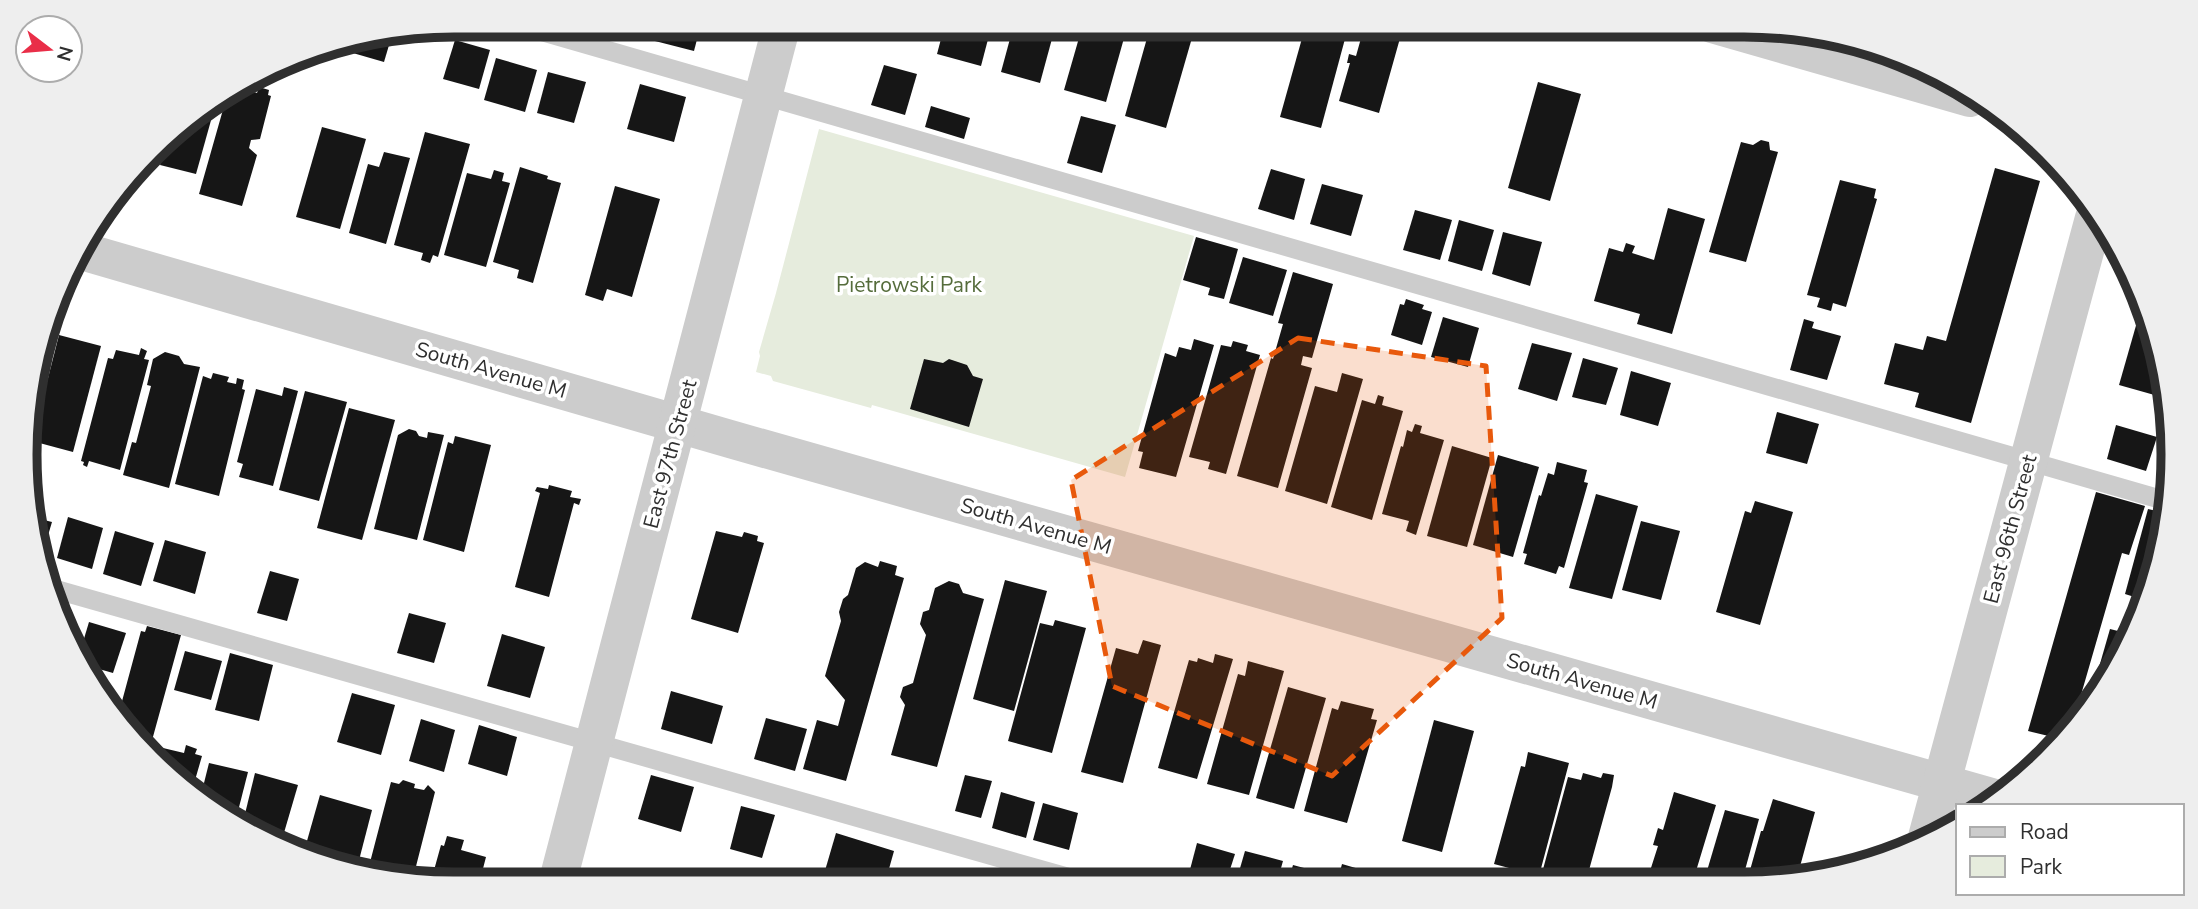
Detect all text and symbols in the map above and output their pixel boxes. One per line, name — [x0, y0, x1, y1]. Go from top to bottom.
north arrow — [14, 14, 84, 84]
text: N — [50, 43, 79, 64]
park label: Pietrowski Park — [836, 271, 982, 299]
street label: South Avenue M — [412, 335, 570, 405]
street label: East 97th Street — [637, 376, 704, 532]
street label: East 96th Street — [1977, 451, 2044, 607]
street label: South Avenue M — [957, 491, 1115, 561]
street label: South Avenue M — [1503, 646, 1661, 716]
legend — [1956, 804, 2184, 895]
text: Road — [2020, 818, 2069, 846]
text: Park — [2020, 853, 2062, 881]

